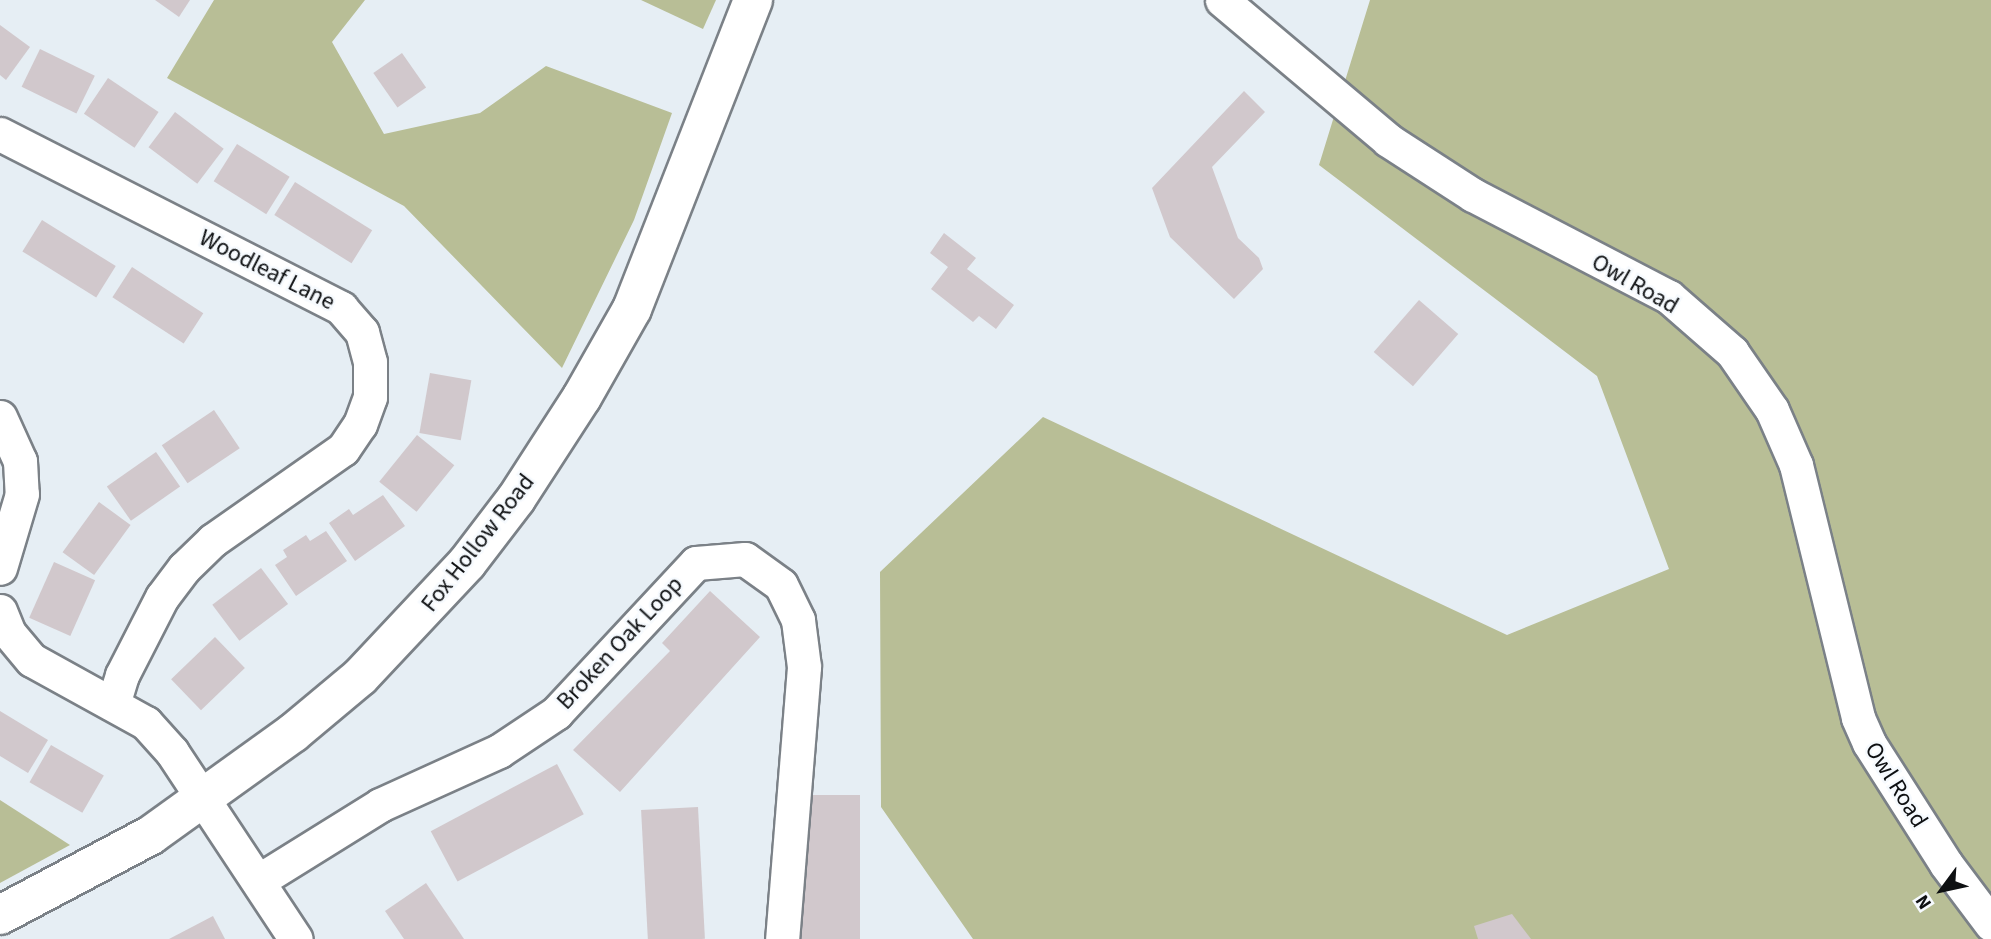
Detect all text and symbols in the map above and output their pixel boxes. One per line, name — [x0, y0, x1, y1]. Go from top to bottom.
street label: Woodleaf Lane — [194, 223, 340, 317]
street label: Owl Road — [1586, 248, 1684, 320]
street label: Fox Hollow Road — [415, 468, 541, 618]
street label: Broken Oak Loop — [551, 570, 689, 716]
street label: Owl Road — [1858, 737, 1934, 833]
north arrow — [1907, 855, 1977, 925]
text: N — [1909, 889, 1939, 914]

